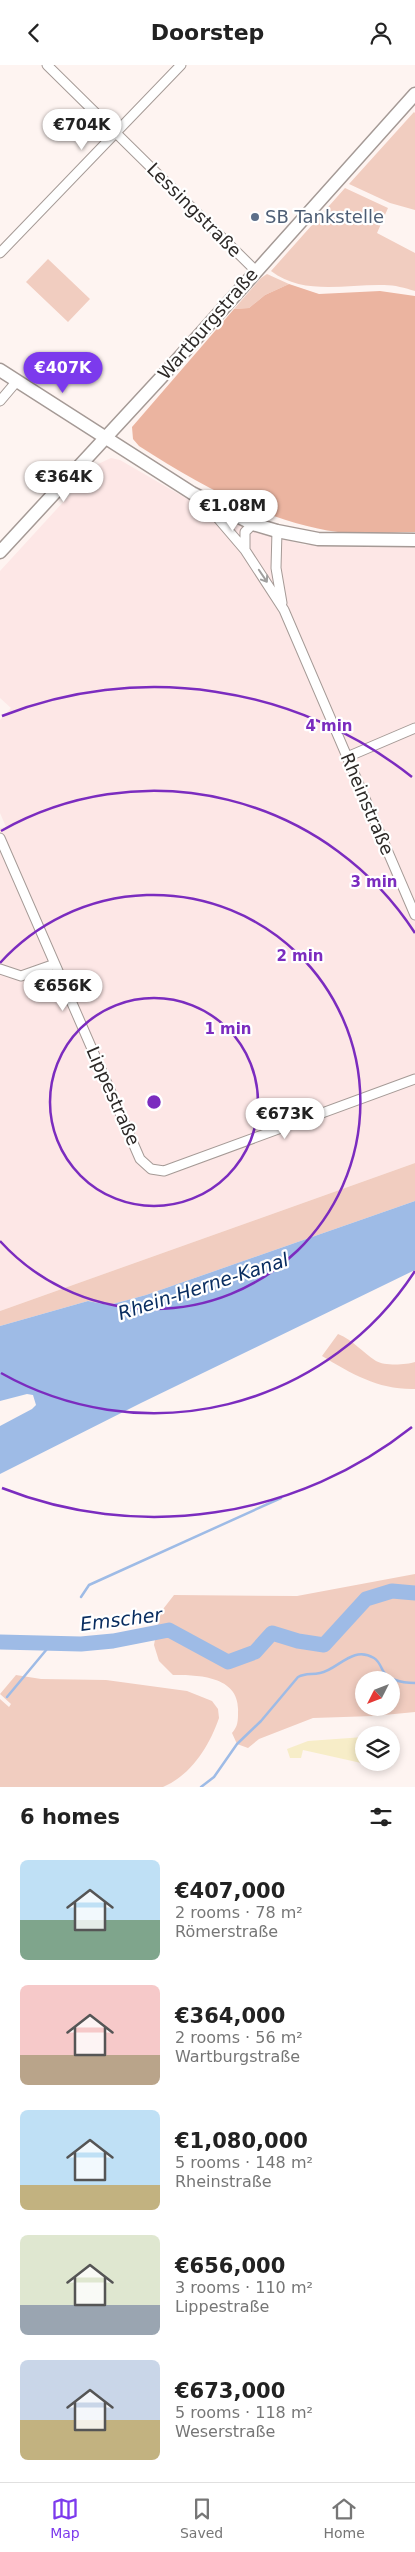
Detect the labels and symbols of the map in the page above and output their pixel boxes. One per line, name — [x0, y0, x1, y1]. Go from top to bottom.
pin: €704K — [47, 109, 117, 151]
street label: Lessingstraße — [143, 158, 246, 261]
place label: SB Tankstelle — [265, 206, 384, 227]
marker: SB Tankstelle — [249, 211, 261, 223]
street label: Wartburgstraße — [154, 264, 262, 384]
pin: €407K — [28, 351, 98, 394]
pin: €364K — [29, 461, 99, 503]
pin: €1.08M — [192, 489, 274, 532]
one-way arrow — [258, 569, 268, 583]
text: 4 min — [305, 717, 353, 735]
street label: Rheinstraße — [337, 750, 398, 858]
text: 3 min — [350, 873, 398, 891]
text: 2 min — [276, 947, 324, 965]
pin: €656K — [28, 969, 98, 1012]
text: 1 min — [204, 1020, 252, 1038]
street label: Lippestraße — [82, 1043, 145, 1149]
centre of rings — [145, 1093, 163, 1111]
pin: €673K — [250, 1097, 320, 1140]
water label: Rhein-Herne-Kanal — [115, 1248, 292, 1324]
water label: Emscher — [79, 1603, 164, 1635]
north arrow — [355, 1671, 400, 1716]

